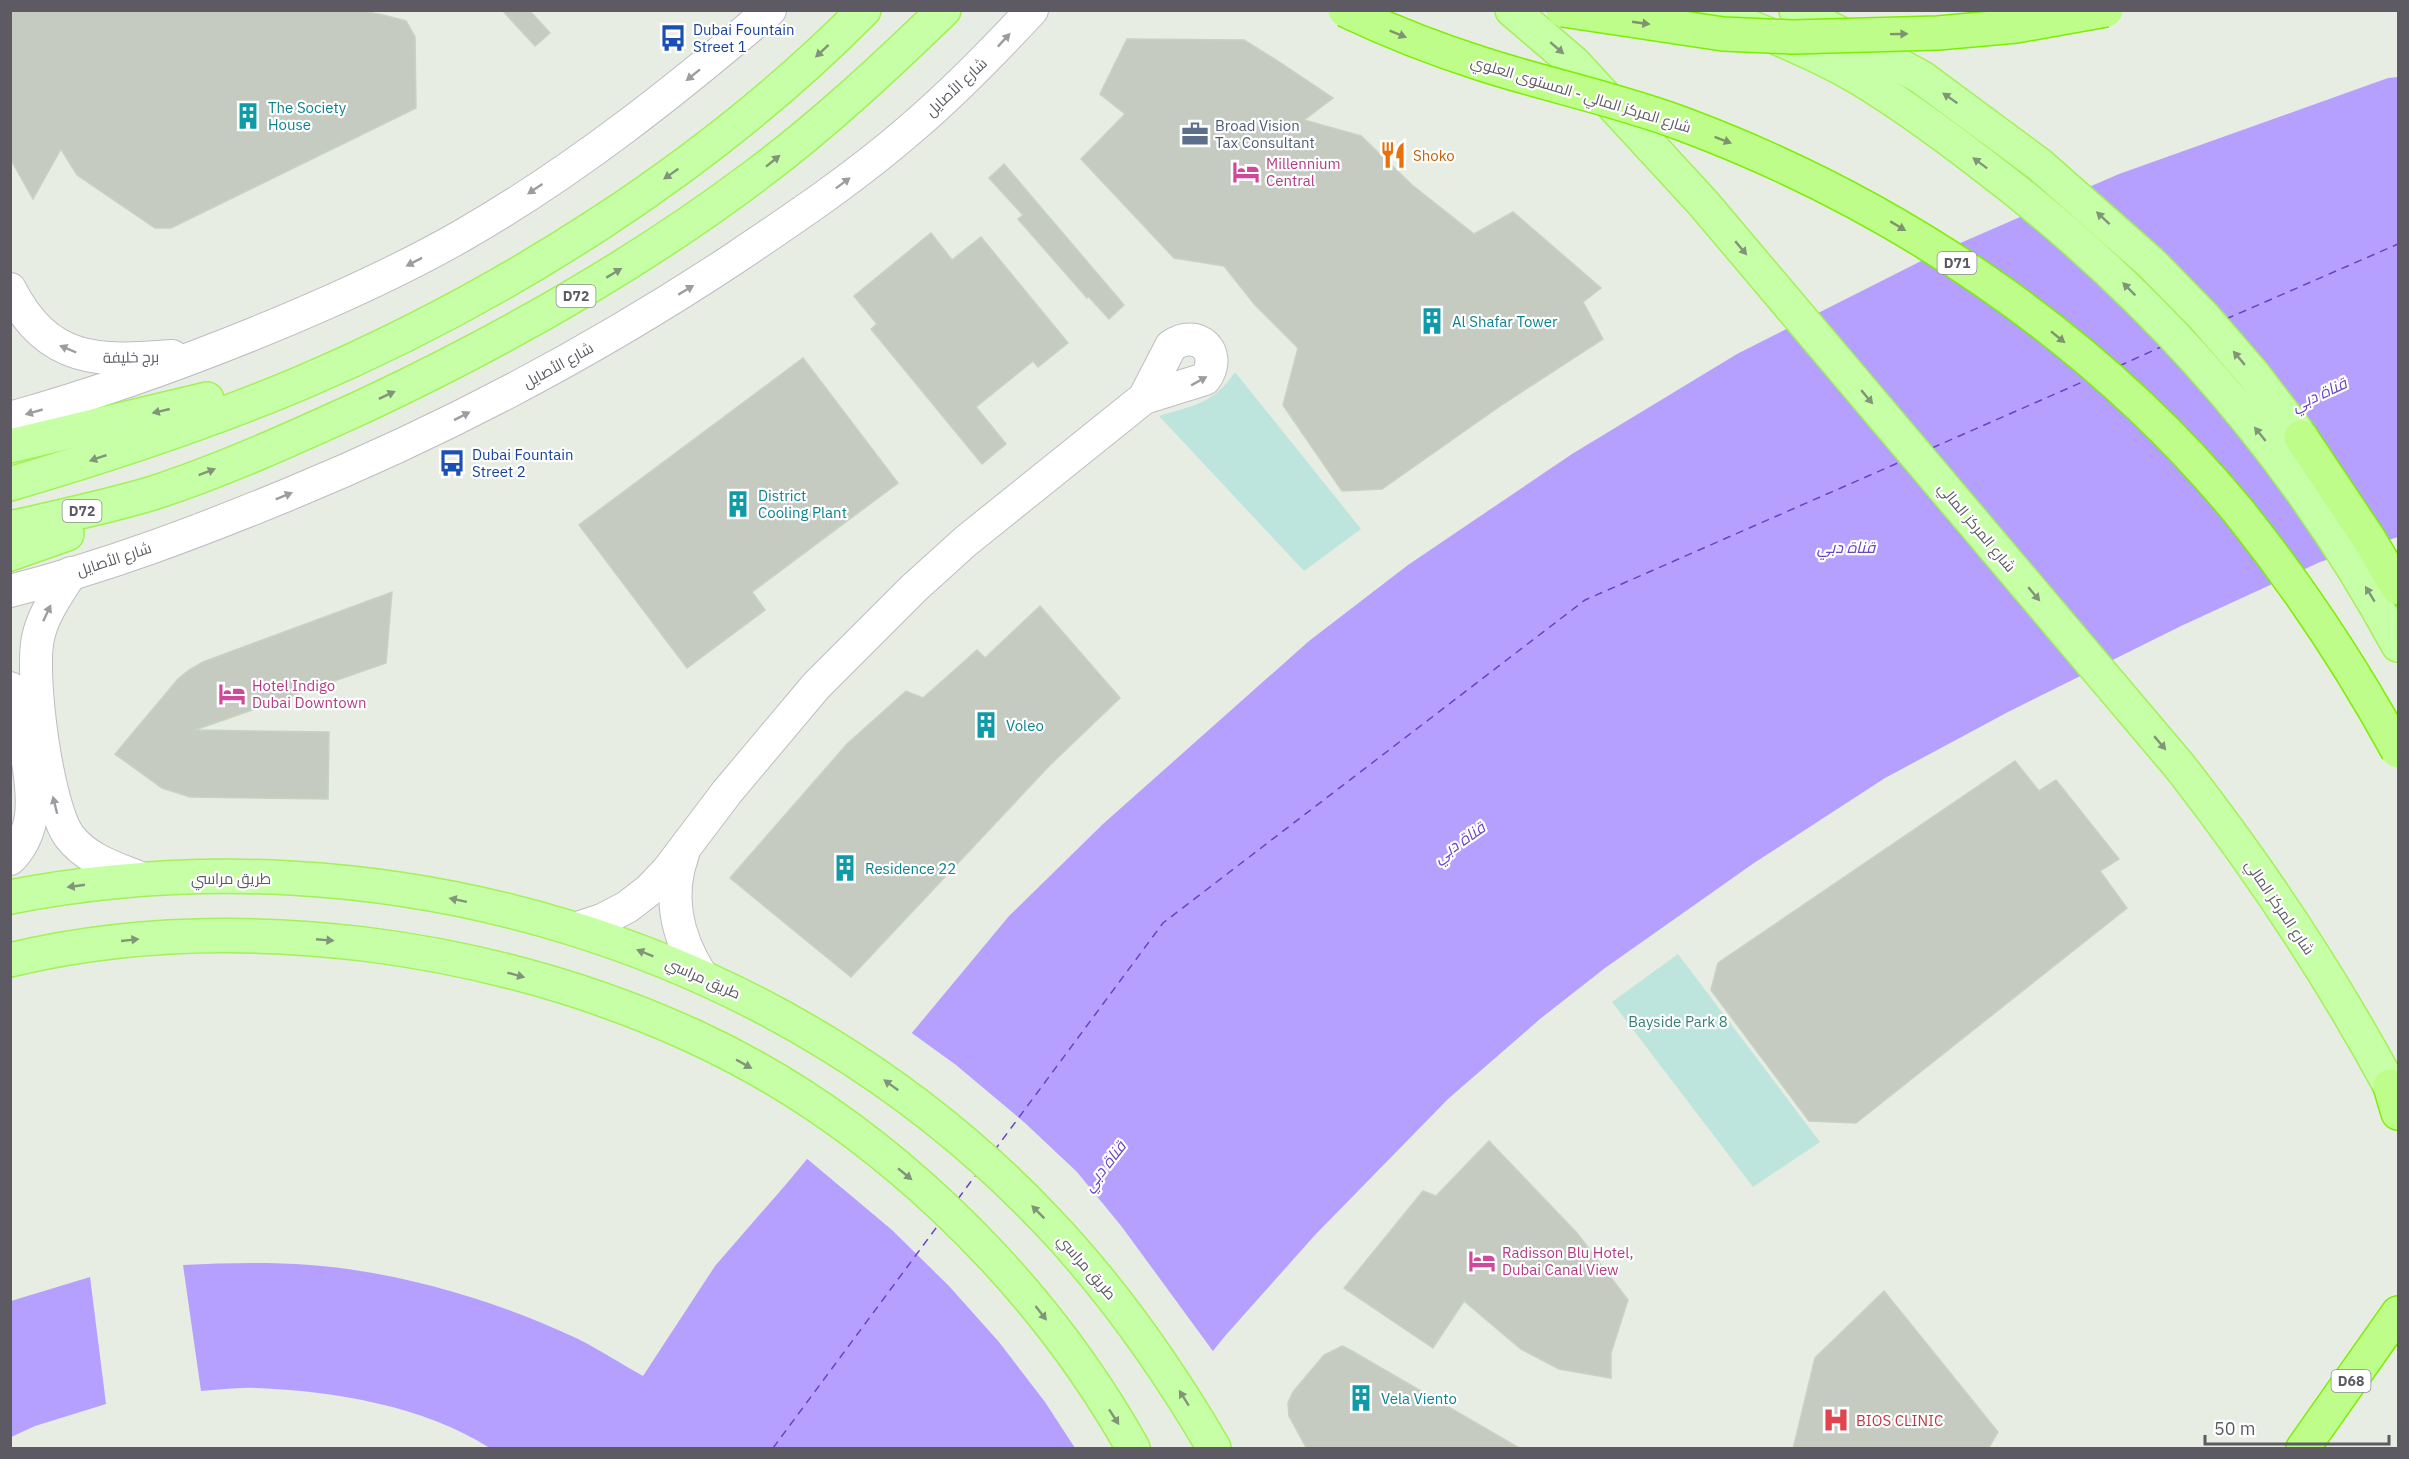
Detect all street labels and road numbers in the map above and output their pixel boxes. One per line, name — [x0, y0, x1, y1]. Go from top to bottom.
street label: شارع المركز المالي - المستوى العلوي — [1468, 51, 1694, 140]
street label: شارع الأصايل — [921, 54, 992, 122]
road number: D71 — [1938, 252, 1976, 274]
road number: D72 — [556, 285, 596, 307]
street label: شارع الأصايل — [519, 338, 597, 394]
street label: برج خليفة — [103, 347, 159, 369]
street label: شارع المركز المالي — [1932, 478, 2020, 577]
road number: D72 — [62, 500, 101, 522]
street label: شارع الأصايل — [74, 538, 154, 582]
street label: شارع المركز المالي — [2239, 856, 2319, 960]
street label: طريق مراسي — [191, 869, 271, 891]
street label: طريق مراسي — [661, 953, 743, 1006]
street label: طريق مراسي — [1051, 1231, 1120, 1305]
road number: D68 — [2332, 1370, 2370, 1392]

